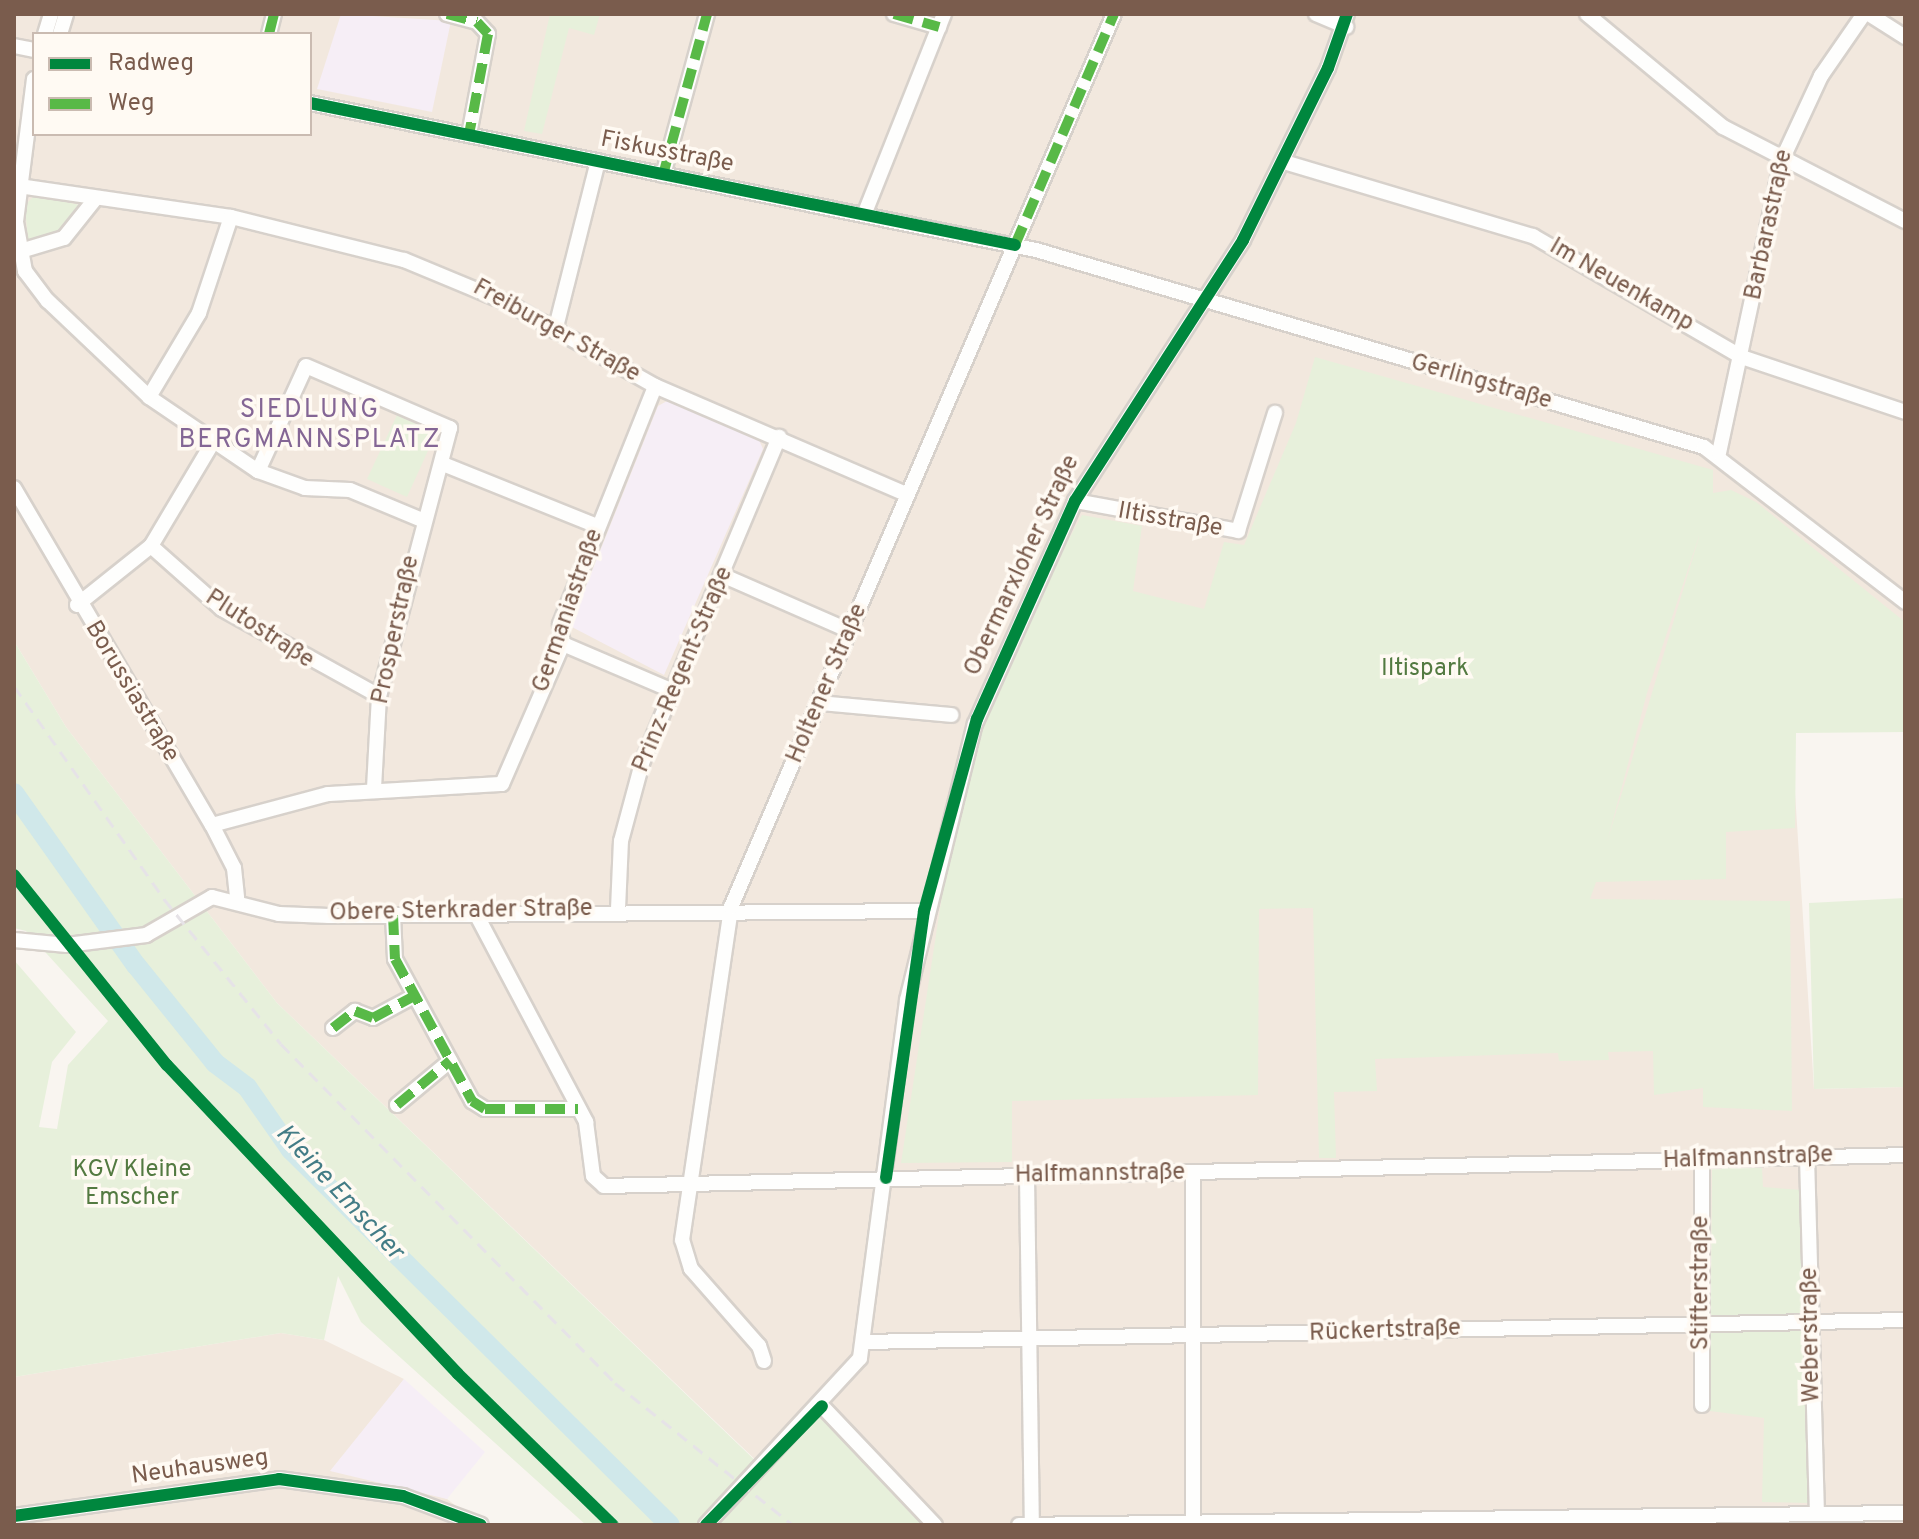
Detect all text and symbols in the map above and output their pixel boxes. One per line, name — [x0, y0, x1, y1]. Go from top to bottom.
legend — [32, 32, 312, 136]
text: Radweg — [108, 49, 194, 79]
text: Weg — [108, 89, 155, 119]
street label: Fiskusstraße — [598, 126, 736, 180]
street label: Barbarastraße — [1740, 147, 1800, 303]
street label: Im Neuenkamp — [1544, 233, 1698, 339]
street label: Freiburger Straße — [467, 274, 645, 390]
street label: Gerlingstraße — [1407, 349, 1555, 417]
district label: SIEDLUNG BERGMANNSPLATZ — [178, 395, 442, 456]
street label: Obermarxloher Straße — [959, 451, 1087, 681]
street label: Iltisstraße — [1115, 498, 1225, 544]
street label: Germaniastraße — [528, 525, 610, 697]
street label: Prosperstraße — [367, 553, 427, 707]
street label: Prinz-Regent-Straße — [628, 563, 740, 777]
street label: Plutostraße — [199, 584, 319, 676]
street label: Holtener Straße — [781, 600, 875, 768]
street label: Borussiastraße — [77, 616, 185, 768]
park label: Iltispark — [1381, 656, 1469, 684]
street label: Obere Sterkrader Straße — [329, 895, 593, 929]
water label: Kleine Emscher — [268, 1119, 410, 1267]
street label: Halfmannstraße — [1662, 1142, 1834, 1176]
park label: KGV Kleine Emscher — [72, 1157, 192, 1213]
street label: Halfmannstraße — [1015, 1159, 1185, 1191]
street label: Stifterstraße — [1688, 1216, 1716, 1350]
street label: Weberstraße — [1796, 1267, 1828, 1403]
street label: Rückertstraße — [1309, 1315, 1461, 1349]
street label: Neuhausweg — [130, 1444, 270, 1492]

